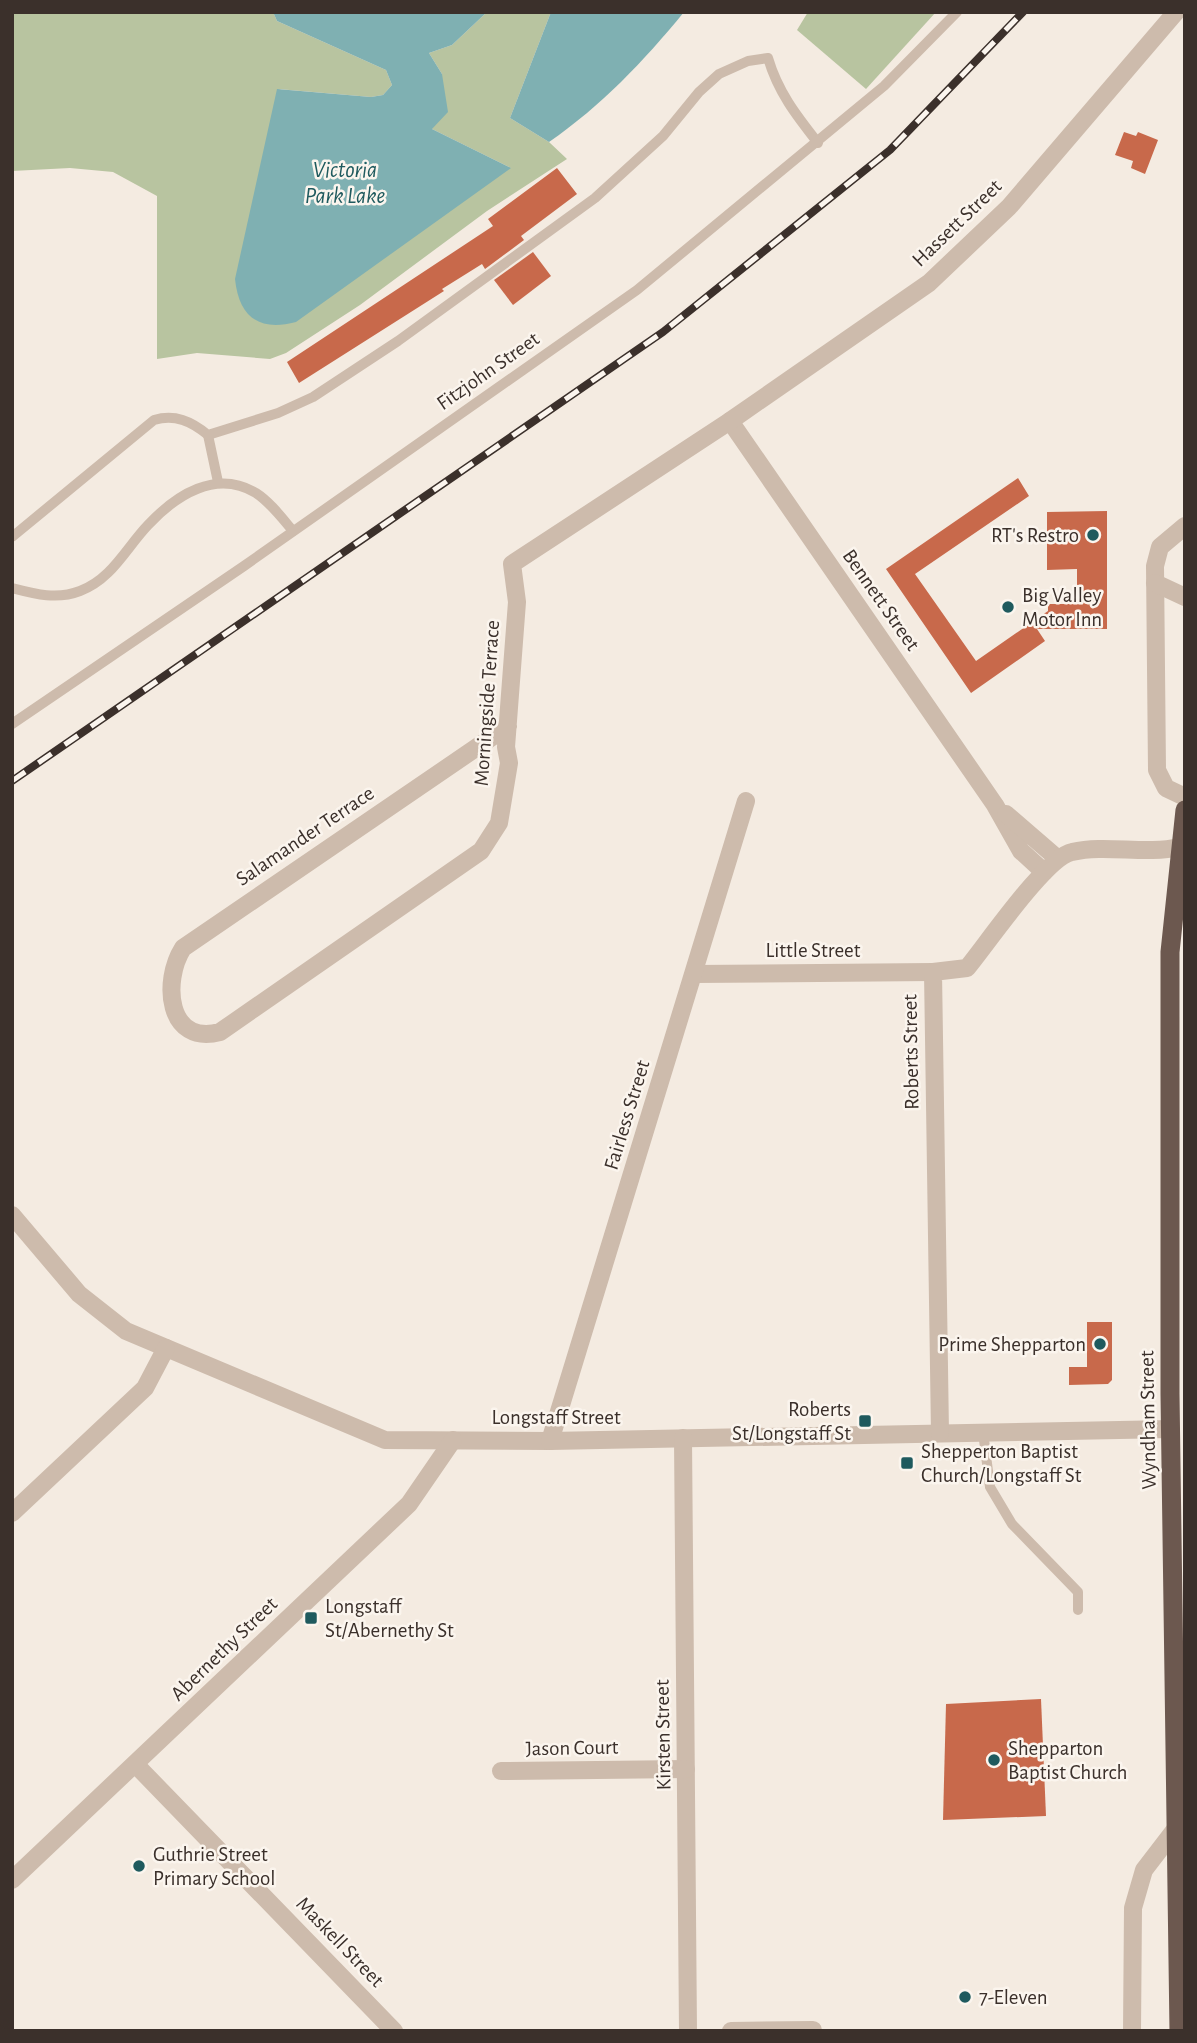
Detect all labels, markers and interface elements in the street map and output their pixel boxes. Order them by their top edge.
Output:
water label: Victoria Park Lake [305,159,385,208]
street label: Hassett Street [908,175,1006,271]
street label: Fitzjohn Street [433,328,543,414]
place label: RT's Restro [991,525,1079,546]
marker: RT's Restro [1085,527,1101,543]
street label: Bennett Street [839,546,924,655]
place label: Big Valley Motor Inn [1022,585,1102,630]
marker: Big Valley Motor Inn [1000,599,1016,615]
street label: Morningside Terrace [471,619,503,787]
street label: Salamander Terrace [232,782,378,890]
street label: Little Street [766,940,861,961]
street label: Roberts Street [899,994,923,1110]
street label: Fairless Street [600,1057,654,1172]
place label: Prime Shepparton [938,1334,1086,1355]
marker: Prime Shepparton [1092,1336,1108,1352]
street label: Wyndham Street [1136,1350,1160,1490]
place label: Roberts St/Longstaff St [732,1399,851,1444]
street label: Longstaff Street [491,1407,621,1428]
marker: Roberts St/Longstaff St [857,1413,873,1429]
place label: Shepperton Baptist Church/Longstaff St [921,1441,1082,1486]
marker: Shepperton Baptist Church/Longstaff St [899,1455,915,1471]
street label: Abernethy Street [167,1593,282,1705]
place label: Longstaff St/Abernethy St [325,1596,454,1641]
marker: Longstaff St/Abernethy St [303,1610,319,1626]
street label: Kirsten Street [652,1679,674,1791]
street label: Jason Court [525,1737,619,1759]
place label: Shepparton Baptist Church [1008,1738,1128,1783]
marker: Shepparton Baptist Church [986,1752,1002,1768]
place label: Guthrie Street Primary School [153,1844,276,1889]
marker: Guthrie Street Primary School [131,1858,147,1874]
street label: Maskell Street [292,1893,388,1991]
place label: 7-Eleven [979,1987,1048,2008]
marker: 7-Eleven [957,1989,973,2005]

